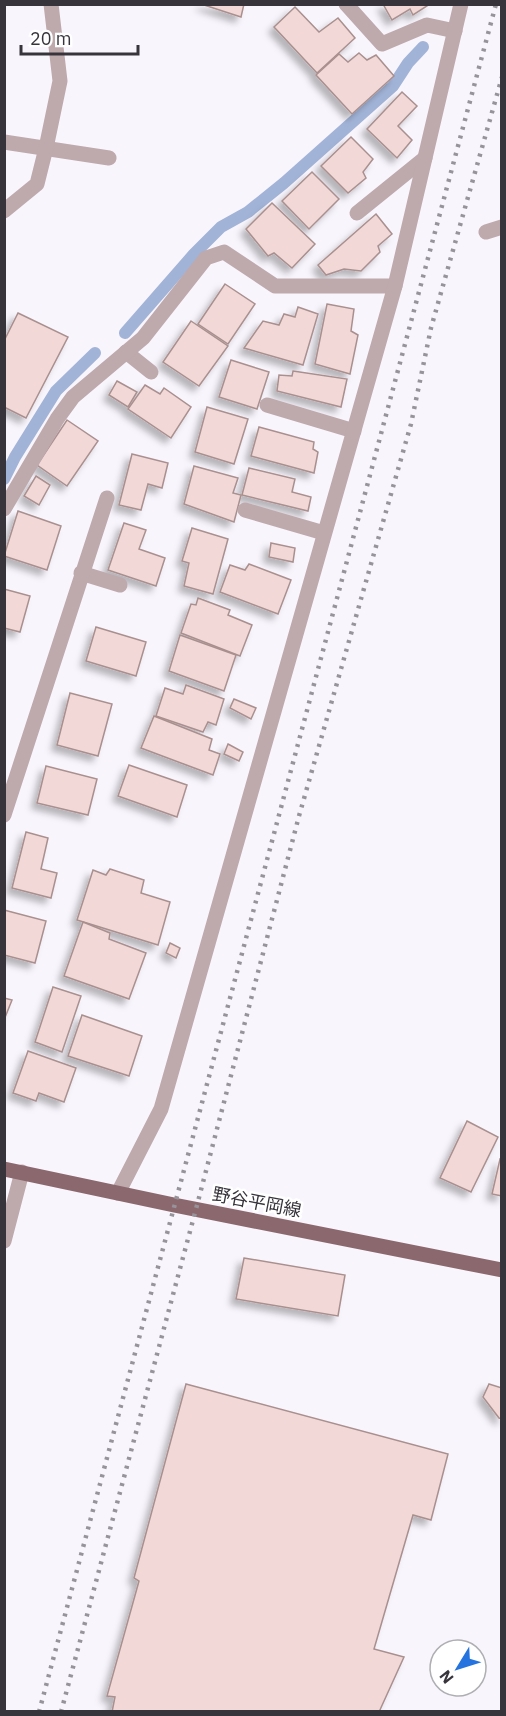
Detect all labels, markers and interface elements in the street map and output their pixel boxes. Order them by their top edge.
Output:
scale bar [21,18,138,56]
text: 20 m [30,27,72,50]
street label: 野谷平岡線 [211,1182,303,1222]
north arrow [428,1638,488,1698]
text: N [435,1667,458,1688]

